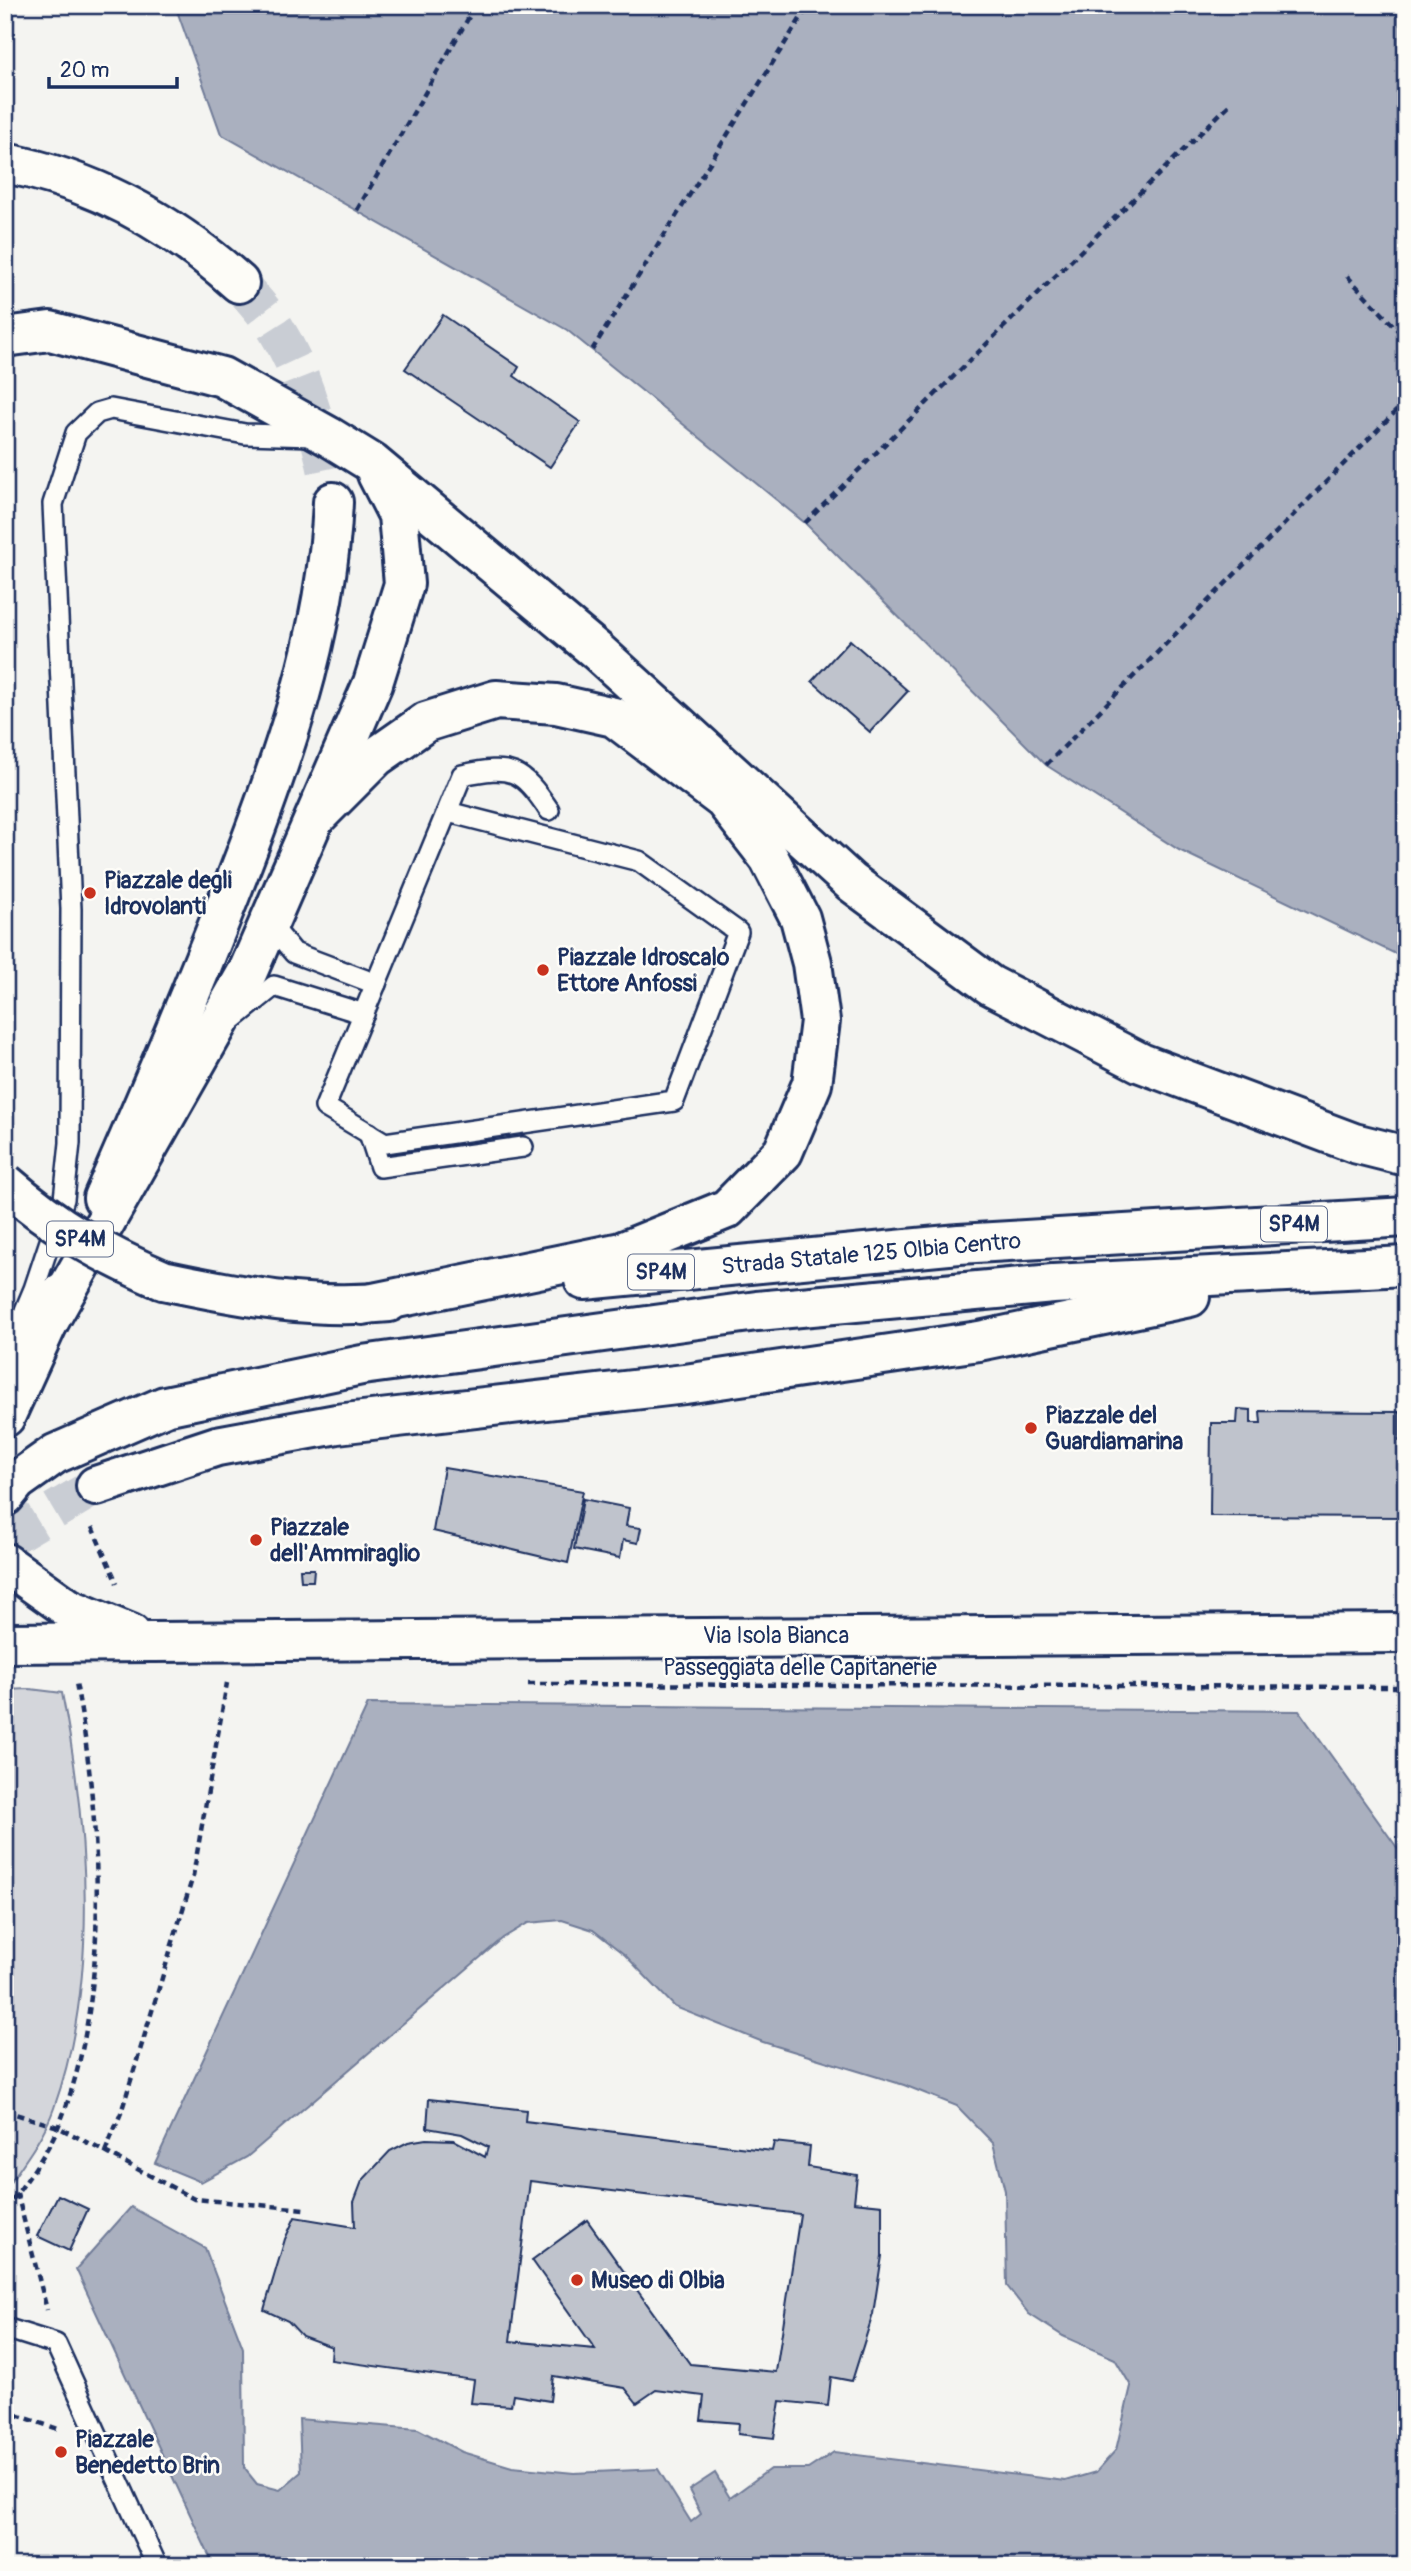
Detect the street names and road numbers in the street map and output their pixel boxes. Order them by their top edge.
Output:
road number: SP4M [1261,1206,1327,1242]
road number: SP4M [47,1222,113,1256]
street label: Strada Statale 125 Olbia Centro [720,1226,1022,1281]
road number: SP4M [628,1254,694,1290]
street label: Via Isola Bianca [703,1621,849,1650]
street label: Passeggiata delle Capitanerie [663,1653,938,1682]

